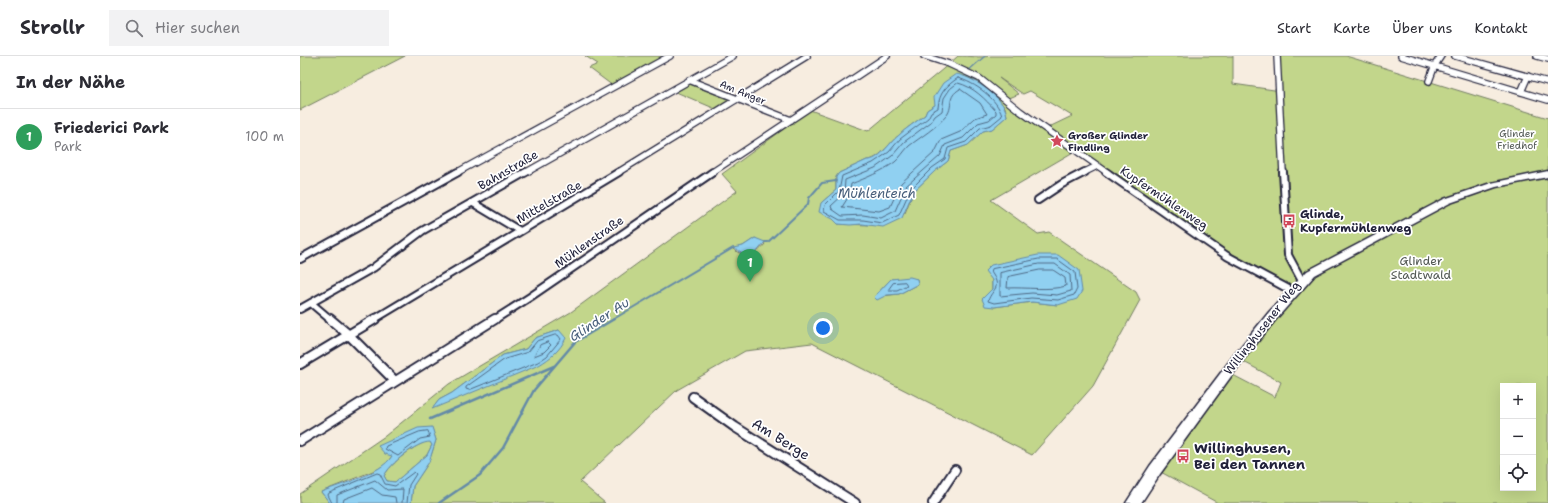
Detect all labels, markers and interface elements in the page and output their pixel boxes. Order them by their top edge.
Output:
search box [109,10,389,46]
text: Strollr [20,15,85,40]
icon: search [123,17,145,39]
text: Hier suchen [155,18,240,38]
text: Start [1277,19,1311,37]
text: Karte [1333,19,1370,37]
text: Über uns [1392,19,1452,37]
text: Kontakt [1474,19,1528,37]
text: In der Nähe [16,71,125,93]
street label: Am Anger [718,77,768,108]
text: Friederici Park [54,118,169,138]
park label: Glinder Friedhof [1497,127,1537,152]
text: 1 [26,128,32,145]
text: 100 m [245,128,284,145]
place label: Großer Glinder Findling [1068,129,1149,154]
place icon: Großer Glinder Findling [1049,133,1065,149]
text: Park [54,138,82,155]
street label: Bahnstraße [475,146,541,194]
street label: Kupfermühlenweg [1117,163,1211,233]
street label: Mittelstraße [513,177,585,227]
water label: Mühlenteich [838,185,916,202]
place label: Glinde, Kupfermühlenweg [1300,206,1411,236]
street label: Mühlenstraße [551,212,627,272]
bus stop icon: Glinde, Kupfermühlenweg [1281,213,1297,229]
pin: 1 [737,249,763,282]
park label: Glinder Stadtwald [1391,253,1452,283]
street label: Willinghusener Weg [1220,278,1304,378]
water label: Glinder Au [566,293,633,345]
your location [813,318,833,338]
map controls [1500,383,1536,491]
button: + [1500,383,1536,419]
street label: Am Berge [749,414,813,464]
button: − [1500,419,1536,455]
place label: Willinghusen, Bei den Tannen [1194,439,1305,473]
bus stop icon: Willinghusen, Bei den Tannen [1175,448,1191,464]
button: locate [1500,455,1536,491]

